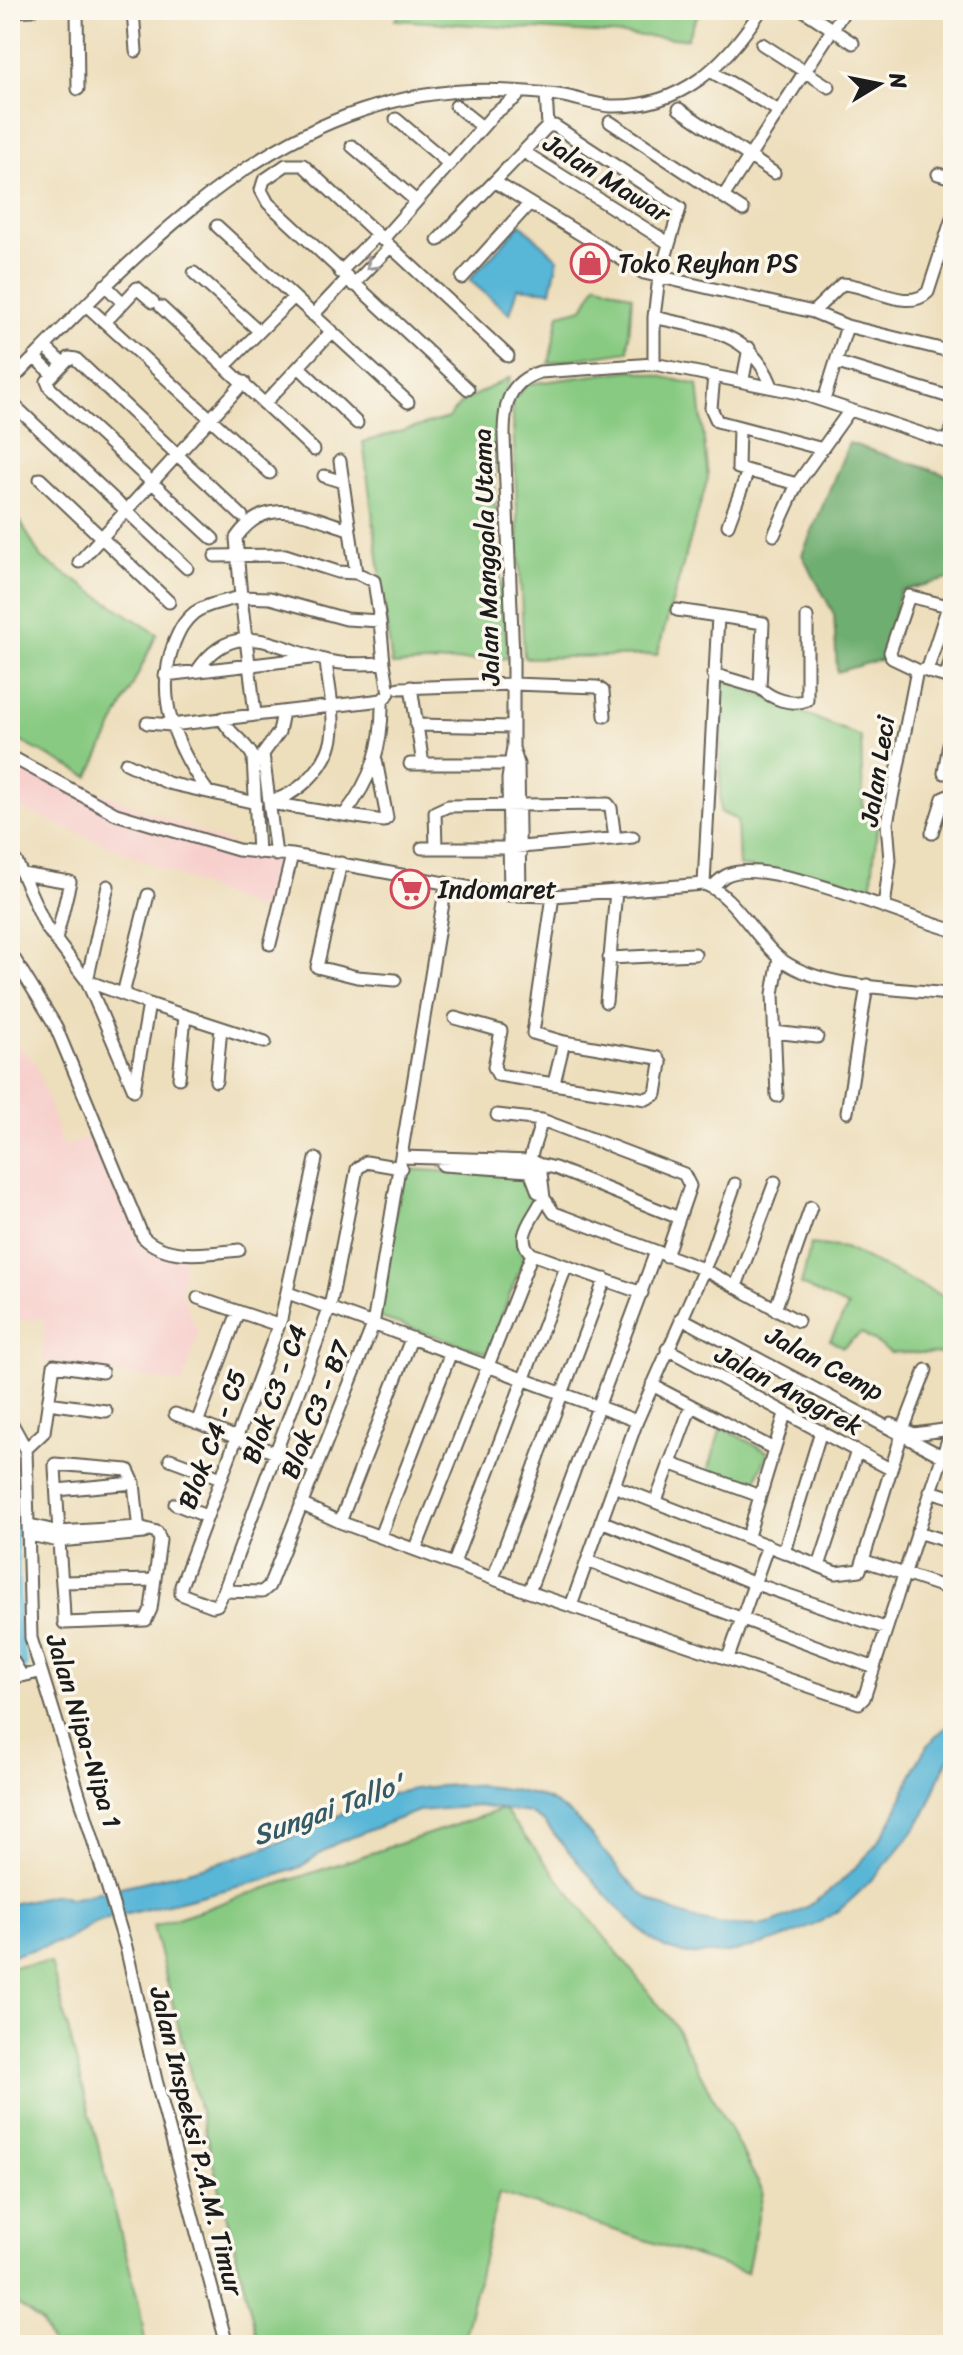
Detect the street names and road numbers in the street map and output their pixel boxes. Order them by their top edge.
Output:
street label: Jalan Mawar [533,120,681,236]
street label: Jalan Manggala Utama [459,428,514,687]
street label: Jalan Leci [845,712,909,830]
street label: Jalan Cemp [756,1312,893,1414]
street label: Blok C3 - C4 [228,1318,320,1470]
street label: Jalan Anggrek [706,1331,871,1448]
street label: Blok C3 - B7 [266,1332,364,1486]
street label: Blok C4 - C5 [164,1362,260,1516]
street label: Jalan Nipa-Nipa 1 [32,1627,135,1834]
street label: Jalan Inspeksi P.A.M. Timur [136,1981,258,2302]

